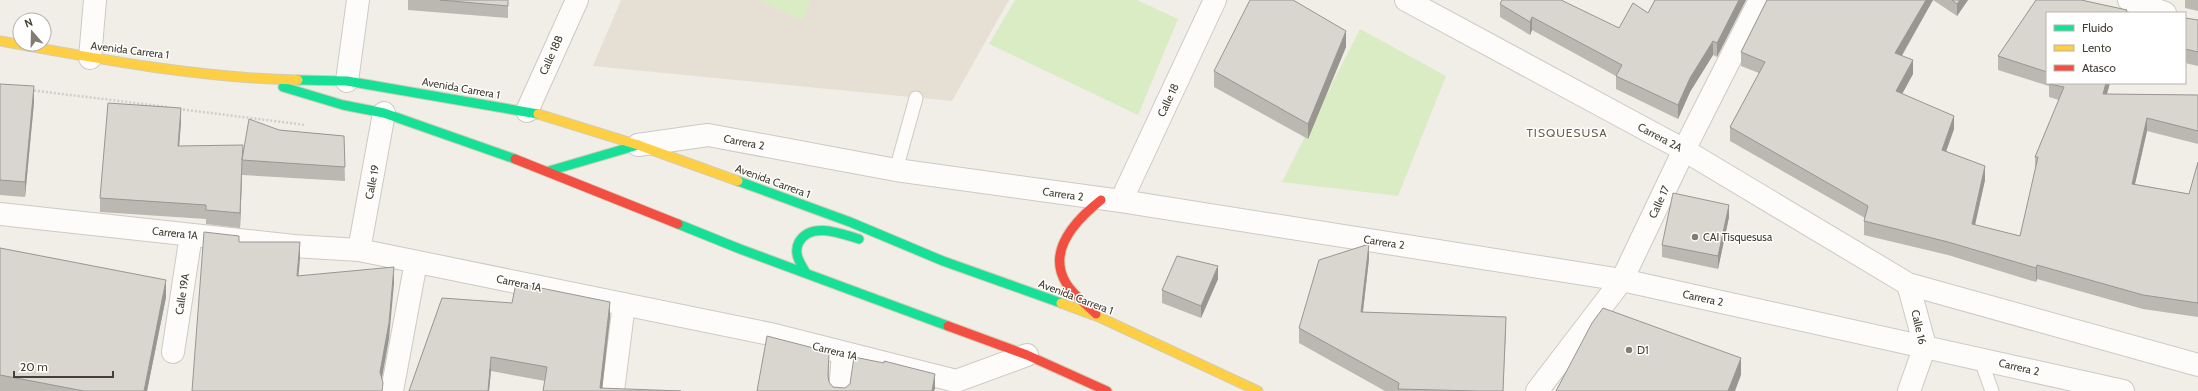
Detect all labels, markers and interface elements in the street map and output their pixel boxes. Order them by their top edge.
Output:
north arrow [12,12,52,52]
legend [2046,12,2186,84]
text: N [23,15,35,31]
text: Fluido [2082,20,2114,35]
street label: Calle 18B [536,33,566,77]
street label: Avenida Carrera 1 [90,38,170,62]
text: Lento [2082,40,2112,55]
text: Atasco [2082,60,2116,75]
street label: Avenida Carrera 1 [421,74,501,102]
street label: Calle 18 [1154,81,1182,119]
street label: Carrera 2A [1635,120,1685,155]
district label: TISQUESUSA [1526,125,1608,140]
street label: Carrera 2 [722,131,766,153]
street label: Avenida Carrera 1 [734,161,812,201]
street label: Calle 19 [362,163,382,201]
street label: Calle 17 [1645,183,1673,221]
street label: Carrera 2 [1042,184,1085,204]
street label: Carrera 1A [151,224,199,242]
place label: CAI Tisquesusa [1703,230,1773,244]
street label: Carrera 2 [1362,232,1406,252]
marker: CAI Tisquesusa [1690,232,1700,242]
street label: Carrera 1A [495,271,543,295]
street label: Calle 19A [172,272,192,316]
street label: Avenida Carrera 1 [1037,276,1115,318]
street label: Carrera 2 [1681,287,1725,309]
street label: Calle 16 [1908,308,1930,346]
street label: Carrera 1A [811,339,859,363]
place label: D1 [1637,343,1649,357]
marker: D1 [1624,345,1634,355]
scale bar [14,353,113,379]
street label: Carrera 2 [1997,356,2041,379]
text: 20 m [20,359,48,374]

